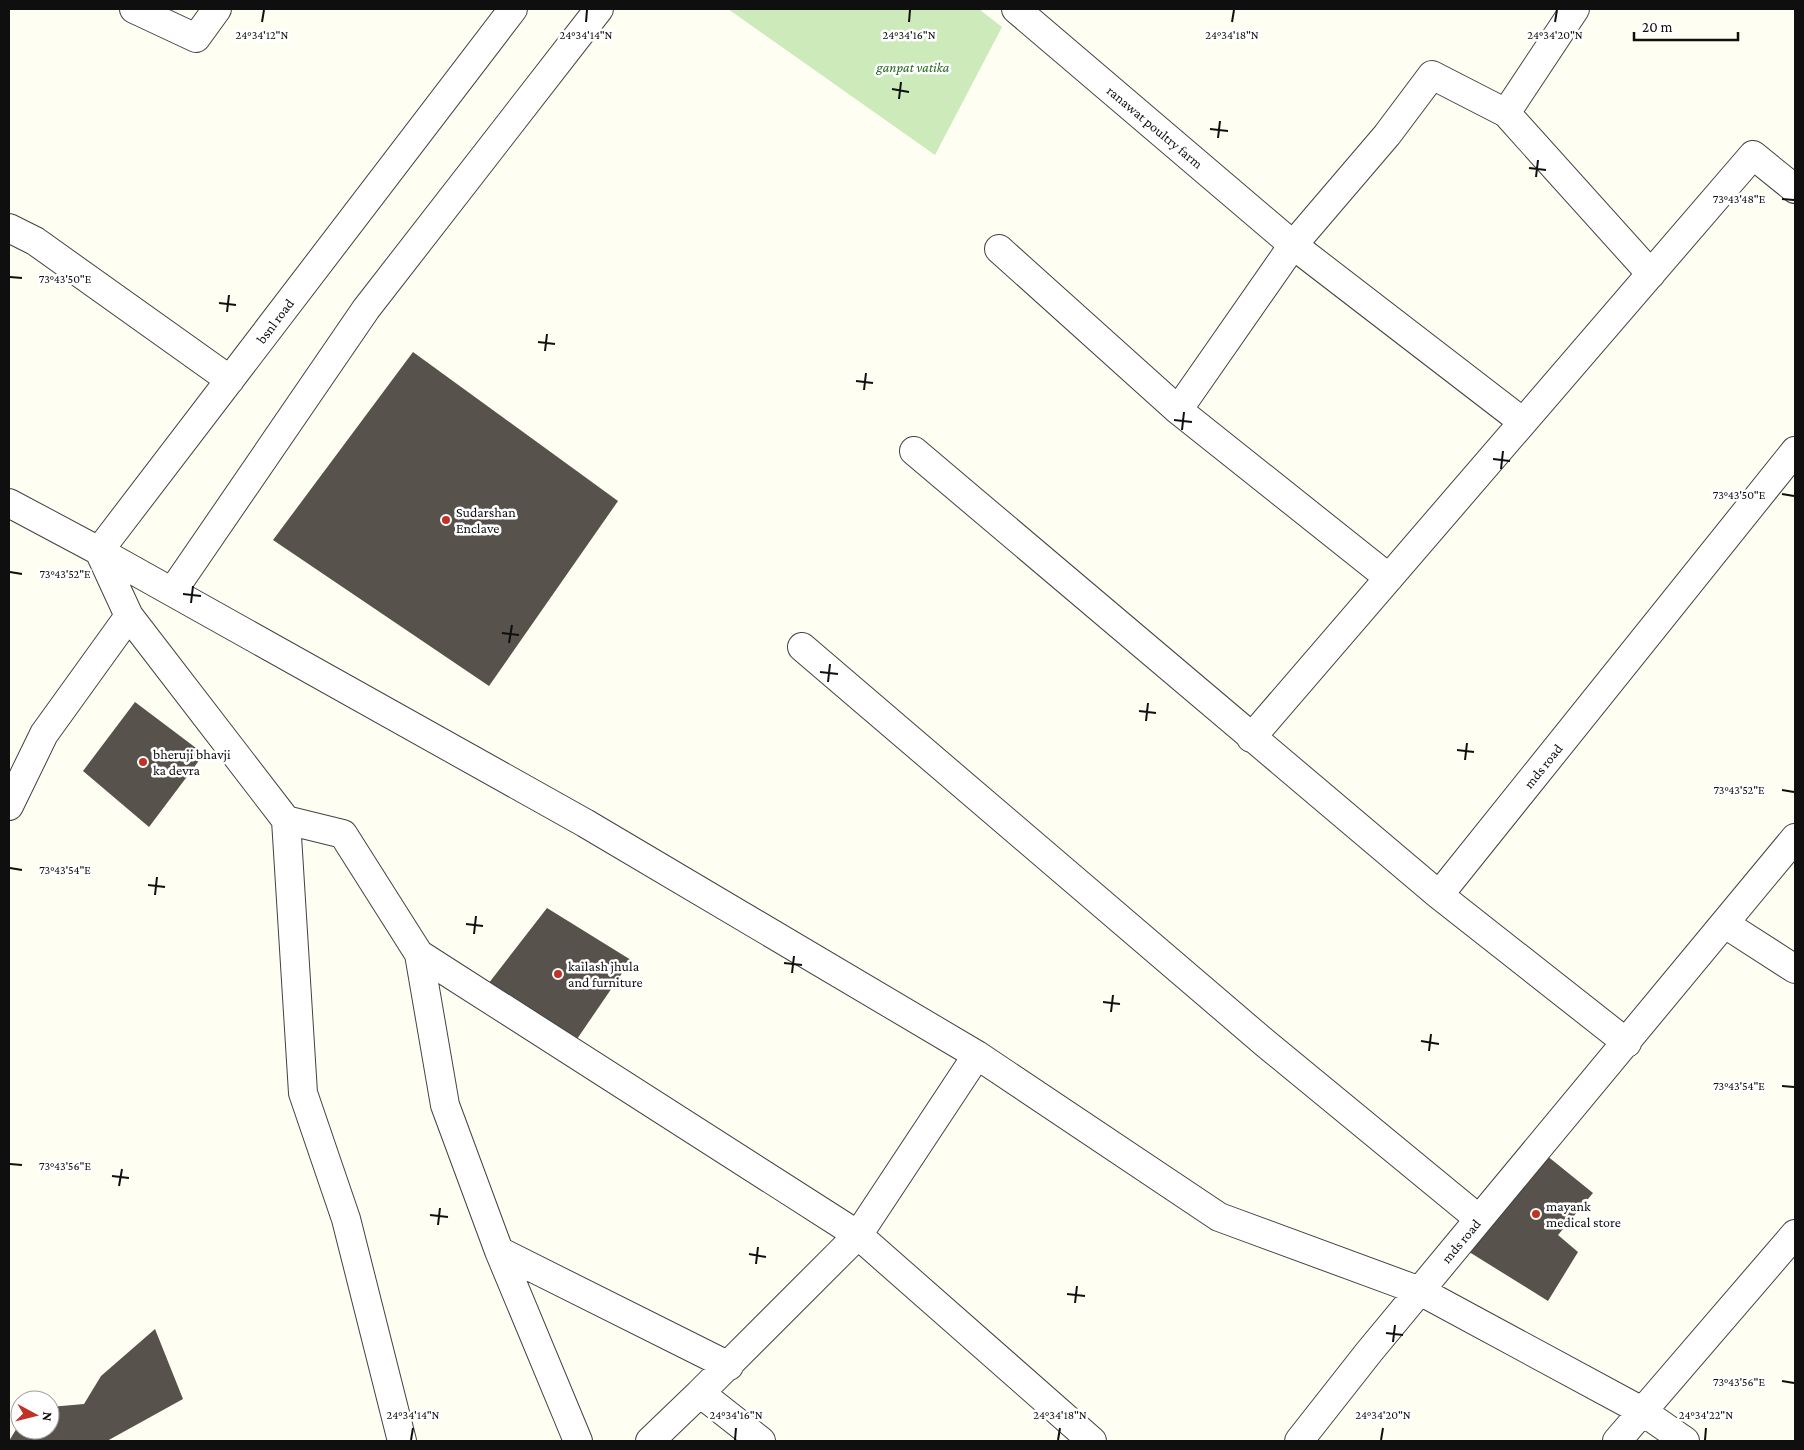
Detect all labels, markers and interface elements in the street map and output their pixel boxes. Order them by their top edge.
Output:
scale bar [1634,10,1738,42]
text: 20 m [1642,19,1673,35]
text: 24°34'12"N [236,28,288,42]
text: 24°34'14"N [560,28,613,42]
text: 24°34'16"N [882,28,936,42]
text: 24°34'18"N [1205,28,1259,42]
text: 24°34'20"N [1527,28,1583,42]
park label: ganpat vatika [876,59,950,75]
street label: ranawat poultry farm [1104,82,1206,172]
text: 73°43'48"E [1713,192,1766,206]
text: 73°43'50"E [39,272,92,286]
street label: bsnl road [253,295,297,347]
text: 73°43'50"E [1713,488,1766,502]
place label: Sudarshan Enclave [456,504,516,536]
marker: Sudarshan Enclave [440,514,452,526]
text: 73°43'52"E [39,567,91,581]
street label: mds road [1520,740,1566,791]
place label: bheruji bhavji ka devra [153,746,231,778]
marker: bheruji bhavji ka devra [137,756,149,768]
text: 73°43'52"E [1713,783,1765,797]
text: 73°43'54"E [39,863,91,877]
place label: kailash jhula and furniture [568,958,643,990]
marker: kailash jhula and furniture [552,968,564,980]
text: 73°43'54"E [1713,1079,1765,1093]
text: 73°43'56"E [39,1159,91,1173]
place label: mayank medical store [1546,1198,1621,1230]
marker: mayank medical store [1530,1208,1542,1220]
street label: mds road [1438,1215,1484,1266]
text: 73°43'56"E [1713,1375,1765,1389]
north arrow [10,1390,60,1440]
text: 24°34'14"N [387,1408,440,1422]
text: 24°34'16"N [709,1408,763,1422]
text: 24°34'18"N [1033,1408,1087,1422]
text: 24°34'20"N [1355,1408,1411,1422]
text: 24°34'22"N [1679,1408,1733,1422]
text: N [39,1411,56,1423]

